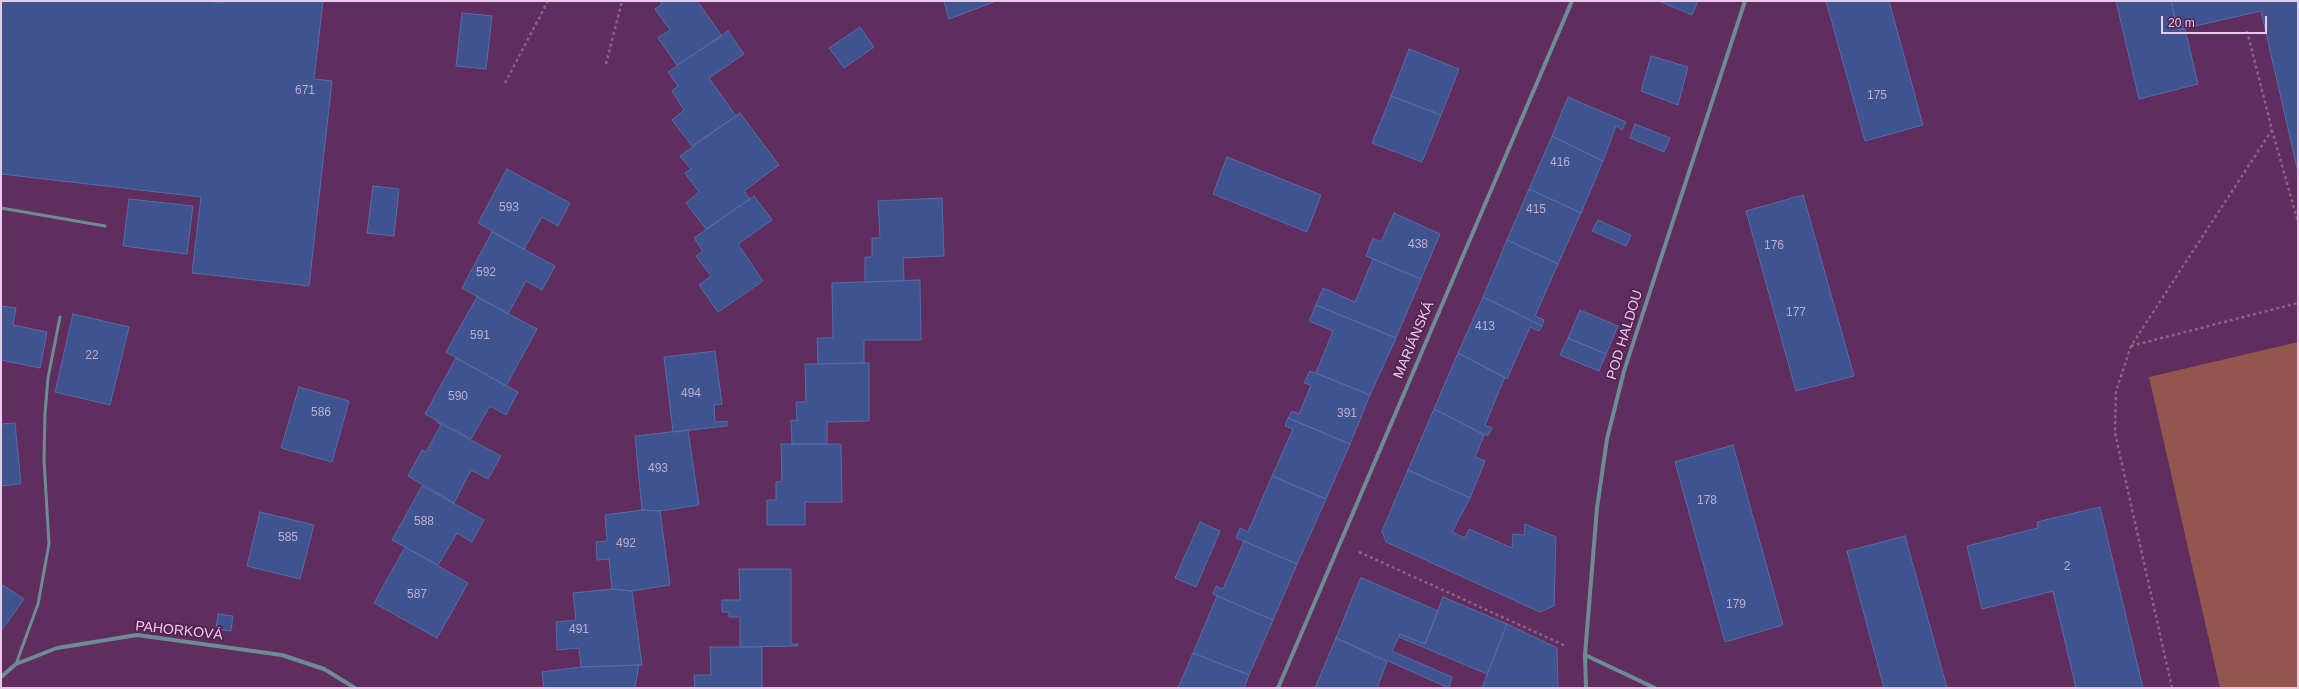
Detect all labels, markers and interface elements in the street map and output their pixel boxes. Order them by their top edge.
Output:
scale bar [2163,8,2269,34]
text: 20 m [2168,16,2195,30]
house number: 671 [295,84,315,98]
house number: 175 [1867,89,1887,103]
house number: 416 [1550,156,1570,170]
house number: 593 [499,201,519,215]
house number: 415 [1526,203,1546,217]
house number: 438 [1408,238,1428,252]
house number: 176 [1764,239,1784,253]
house number: 592 [476,266,496,280]
street label: POD HALDOU [1603,288,1647,382]
street label: MARIÁNSKÁ [1390,299,1438,381]
house number: 177 [1786,306,1806,320]
house number: 413 [1475,320,1495,334]
house number: 591 [470,329,490,343]
house number: 22 [85,349,99,363]
house number: 494 [681,387,701,401]
house number: 590 [448,390,468,404]
house number: 586 [311,406,331,420]
house number: 391 [1337,407,1357,421]
house number: 493 [648,462,668,476]
house number: 178 [1697,494,1717,508]
house number: 588 [414,515,434,529]
house number: 585 [278,531,298,545]
house number: 492 [616,537,636,551]
house number: 2 [2064,560,2070,574]
house number: 587 [407,588,427,602]
house number: 179 [1726,598,1746,612]
street label: PAHORKOVÁ [135,618,223,644]
house number: 491 [569,623,589,637]

